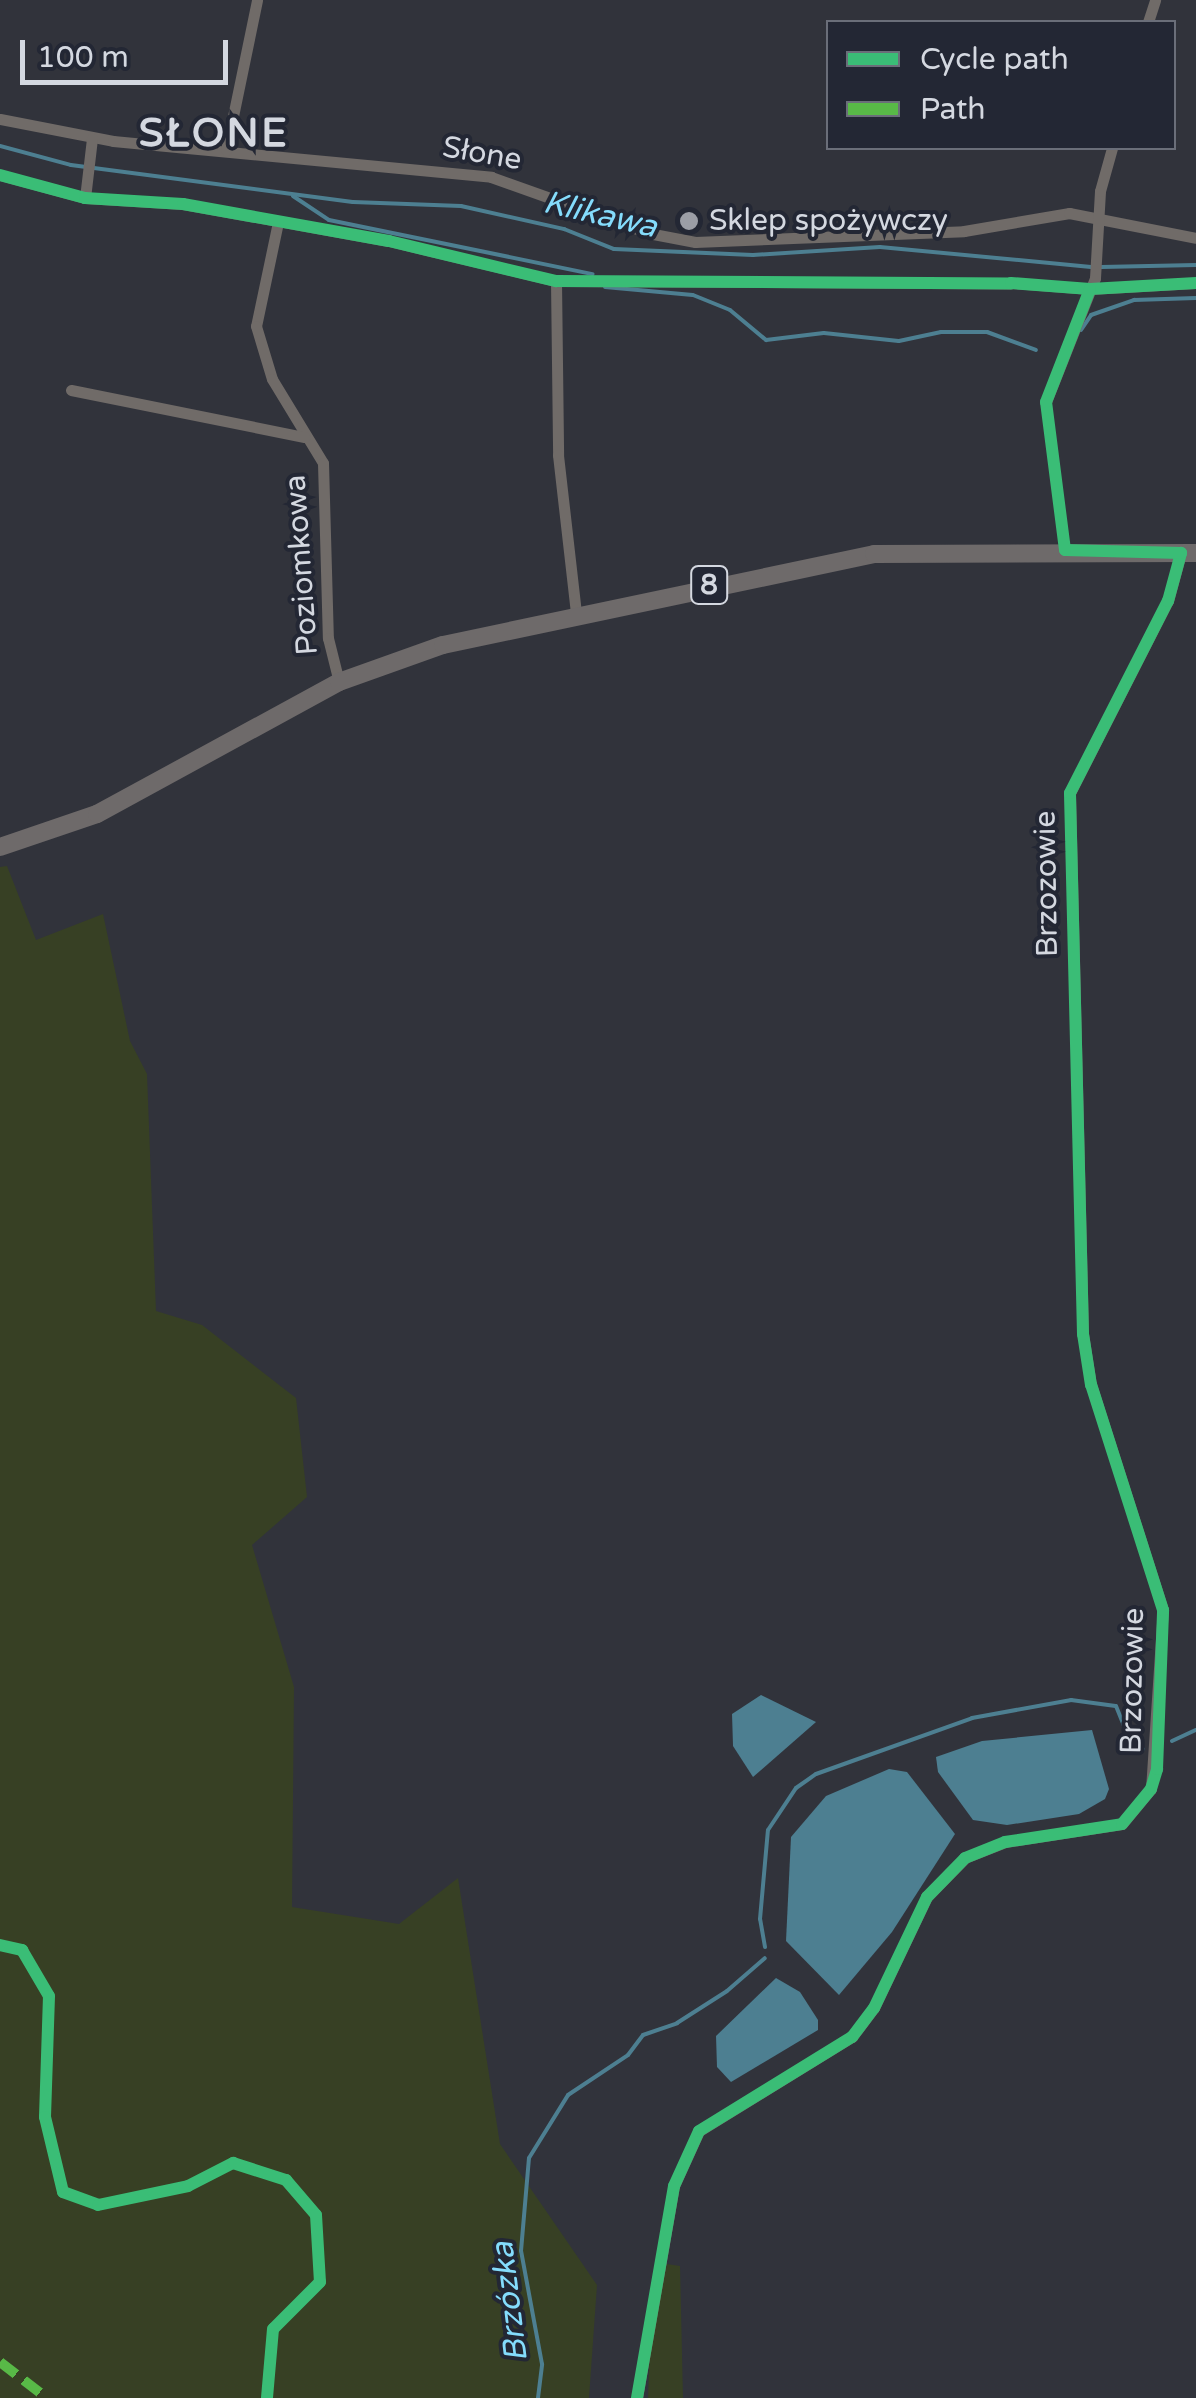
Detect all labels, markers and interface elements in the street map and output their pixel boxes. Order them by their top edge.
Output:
scale bar [25,20,232,82]
legend [826,20,1176,150]
text: 100 m [37,39,129,76]
text: Cycle path [920,41,1069,78]
text: Path [920,91,986,128]
district label: SŁONE [139,109,289,157]
street label: Słone [440,129,524,179]
water label: Klikawa [539,183,661,247]
place label: Sklep spożywczy [709,203,948,239]
marker: Sklep spożywczy [678,210,700,232]
street label: Poziomkowa [278,474,326,656]
road number: 8 [689,562,729,608]
street label: Brzozowie [1028,810,1066,958]
street label: Brzozowie [1114,1607,1152,1755]
water label: Brzózka [484,2240,536,2364]

